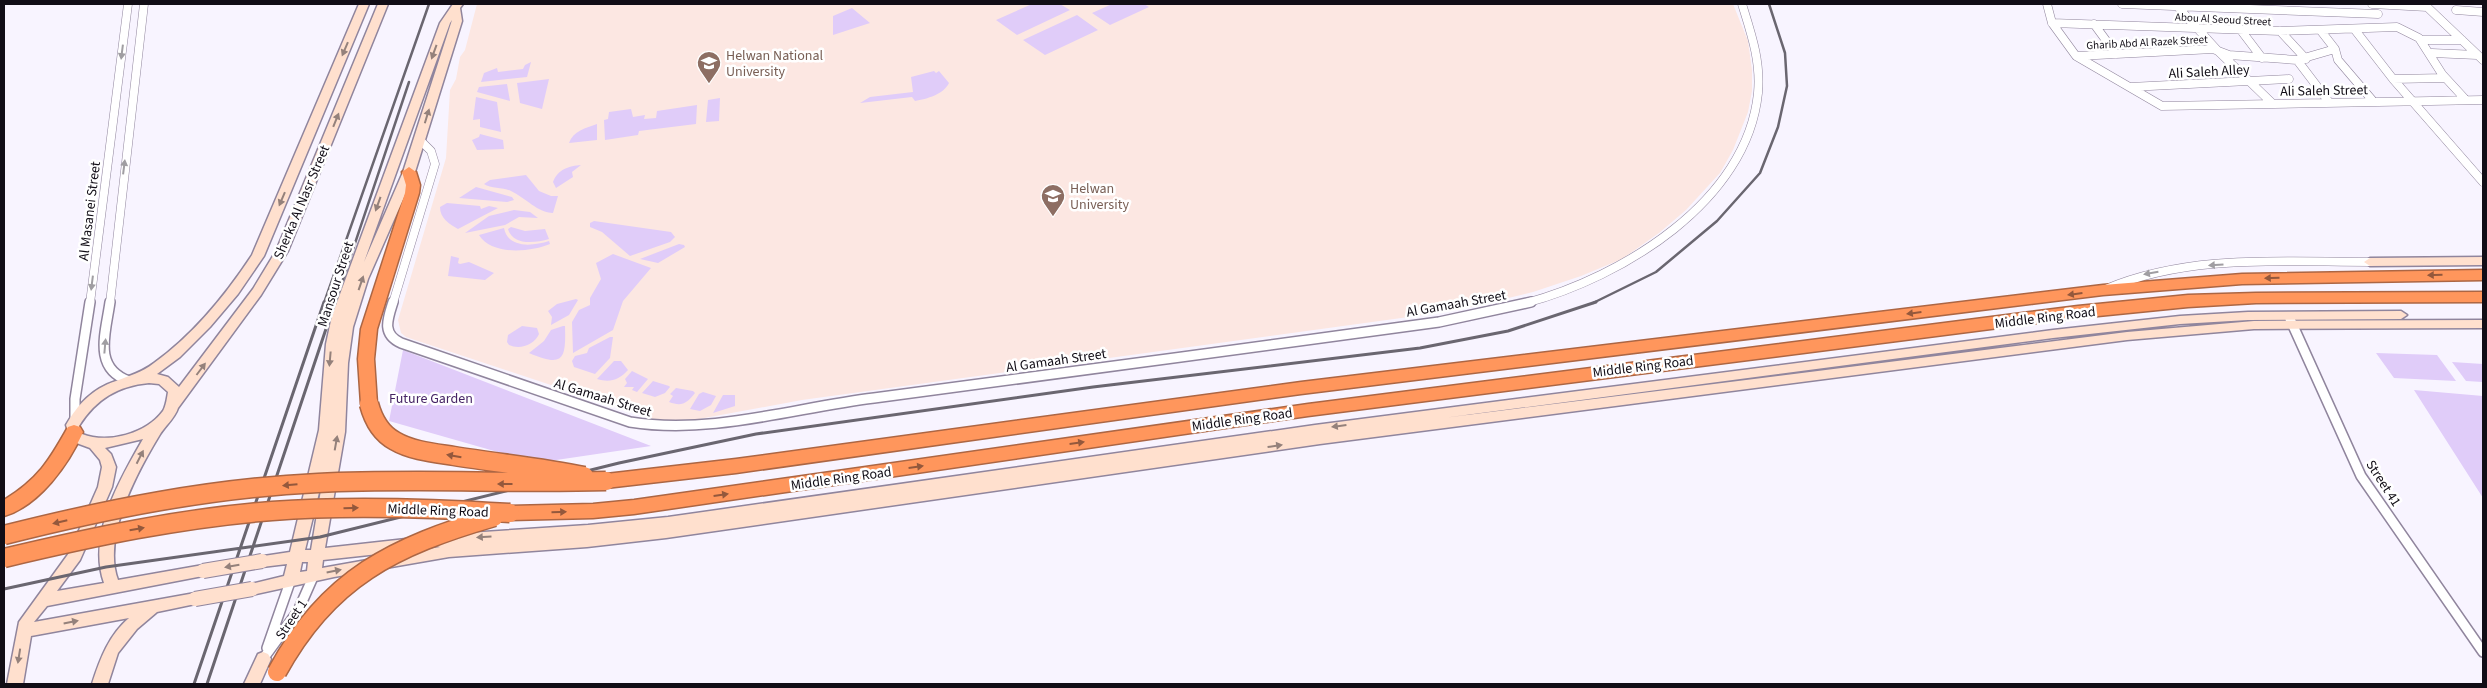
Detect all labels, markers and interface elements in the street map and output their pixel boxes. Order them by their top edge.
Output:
street label: Abou Al Seoud Street [2174,9,2272,30]
street label: Gharib Abd Al Razek Street [2086,32,2208,53]
one-way arrow [340,42,348,56]
one-way arrow [117,44,125,60]
one-way arrow [430,45,438,60]
place label: Helwan National University [726,46,823,82]
school or university icon: Helwan National University [696,50,722,84]
street label: Ali Saleh Alley [2168,60,2251,84]
street label: Ali Saleh Street [2280,80,2368,102]
one-way arrow [424,108,432,123]
one-way arrow [332,112,340,127]
street label: Sherka Al Nasr Street [269,142,335,263]
one-way arrow [120,159,128,175]
street label: Al Masanei Street [74,160,106,262]
place label: Helwan University [1070,179,1129,215]
school or university icon: Helwan University [1040,183,1066,217]
one-way arrow [278,192,286,206]
one-way arrow [374,197,381,212]
street label: Mansour Street [313,239,359,330]
one-way arrow [2208,262,2224,270]
one-way arrow [2142,270,2158,278]
one-way arrow [2426,272,2442,280]
one-way arrow [2264,274,2280,282]
one-way arrow [88,275,96,291]
one-way arrow [357,275,365,290]
street label: Al Gamaah Street [1405,285,1508,323]
one-way arrow [2067,290,2083,298]
street label: Middle Ring Road [1994,302,2097,334]
one-way arrow [1906,309,1922,317]
one-way arrow [101,338,109,354]
street label: Al Gamaah Street [1005,344,1108,378]
one-way arrow [326,351,334,367]
street label: Middle Ring Road [1592,351,1695,383]
one-way arrow [195,363,206,376]
street label: Al Gamaah Street [552,374,654,422]
park label: Future Garden [389,389,473,409]
street label: Middle Ring Road [1191,403,1294,437]
one-way arrow [1331,423,1347,431]
one-way arrow [332,435,340,450]
one-way arrow [1069,439,1085,447]
one-way arrow [1267,442,1283,450]
one-way arrow [136,450,144,465]
one-way arrow [446,452,462,460]
street label: Street 41 [2361,456,2406,511]
street label: Middle Ring Road [790,462,893,496]
one-way arrow [908,463,924,471]
one-way arrow [496,480,512,488]
one-way arrow [281,482,297,490]
one-way arrow [713,491,729,499]
street label: Middle Ring Road [387,499,489,523]
one-way arrow [343,503,359,511]
one-way arrow [551,508,567,516]
one-way arrow [53,518,68,526]
one-way arrow [129,524,145,532]
one-way arrow [476,534,492,542]
one-way arrow [224,563,240,571]
one-way arrow [326,567,342,575]
street label: Street 1 [271,595,313,644]
one-way arrow [63,617,79,625]
one-way arrow [15,648,23,664]

